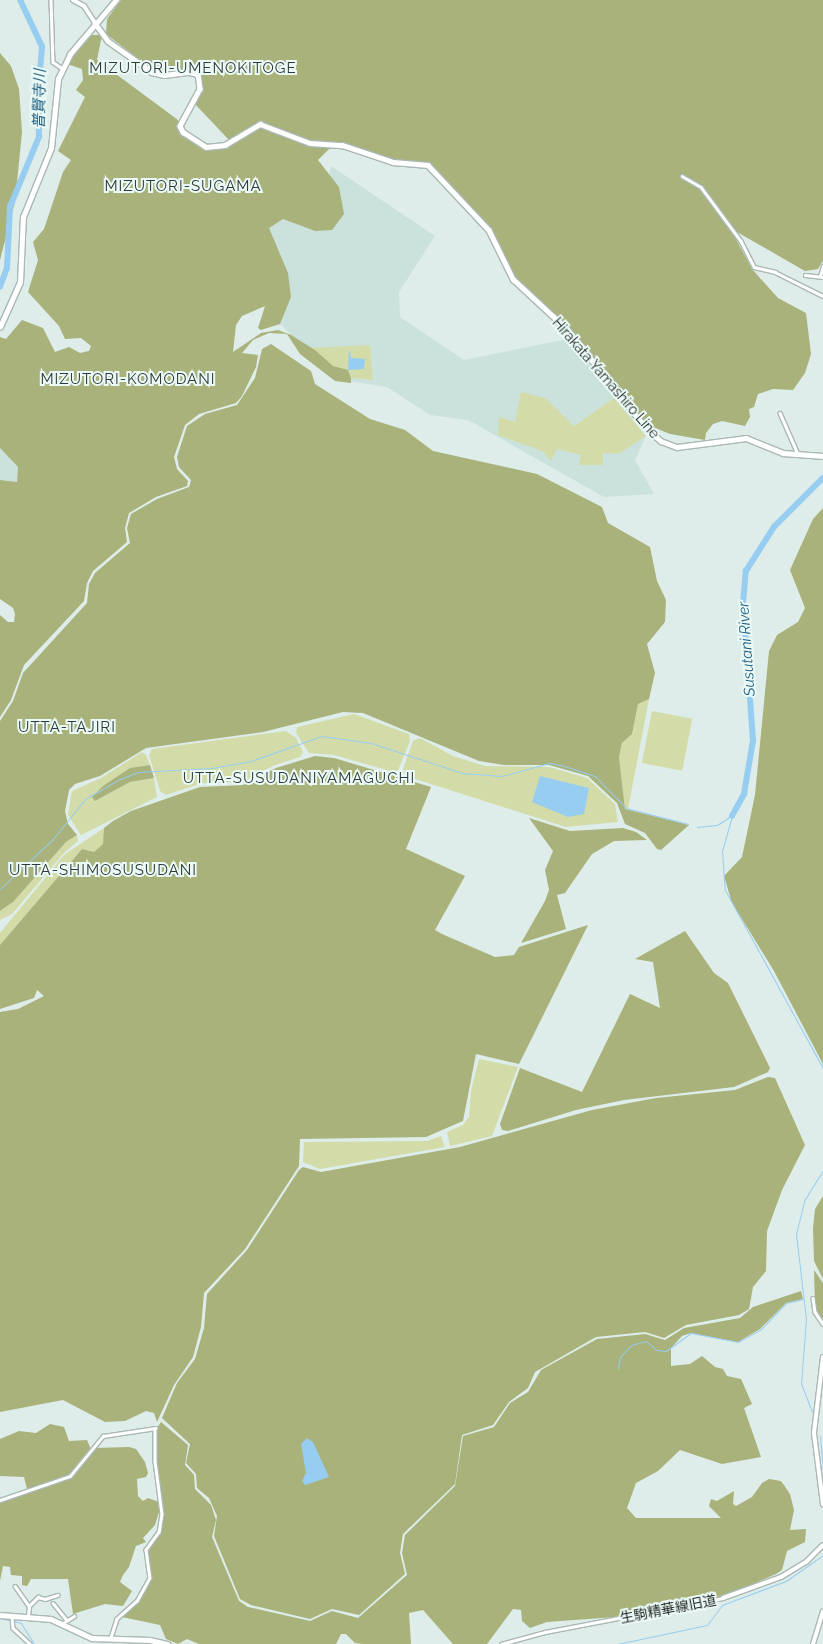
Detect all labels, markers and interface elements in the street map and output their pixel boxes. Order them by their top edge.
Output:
district label: MIZUTORI-UMENOKITOGE [87,60,299,78]
water label: 普賢寺川 [30,69,50,129]
district label: MIZUTORI-SUGAMA [103,178,263,196]
street label: Hirakata Yamashiro Line [549,314,663,442]
district label: MIZUTORI-KOMODANI [38,371,218,389]
water label: Susutani River [735,601,759,697]
district label: UTTA-TAJIRI [17,719,117,737]
district label: UTTA-SUSUDANIYAMAGUCHI [180,770,418,788]
district label: UTTA-SHIMOSUSUDANI [7,862,199,880]
street label: 生駒精華線旧道 [618,1591,718,1627]

